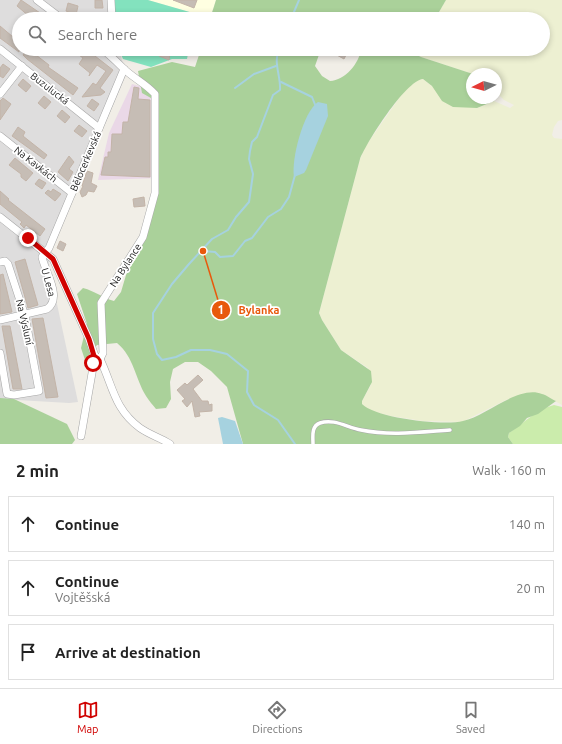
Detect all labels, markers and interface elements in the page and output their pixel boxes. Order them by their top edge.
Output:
search box [12,12,550,56]
icon: search [26,23,48,45]
text: Search here [58,26,137,43]
north arrow [466,68,502,104]
street label: Buzulucká [28,70,71,107]
street label: Bělocerkevská [68,130,103,193]
street label: Na Kavkách [12,144,59,184]
route end [19,229,37,247]
street label: Na Bylance [107,242,143,289]
street label: U Lesa [39,267,58,298]
street label: Na Výsluní [14,298,35,347]
callout: Bylanka [211,299,288,322]
text: 1 [218,303,224,316]
text: Bylanka [239,304,280,316]
route start [84,354,102,372]
text: 2 min [16,461,59,480]
text: Walk · 160 m [472,463,546,477]
icon: ahead [17,513,39,535]
text: Continue [55,516,119,533]
text: 140 m [509,517,545,531]
text: Continue [55,573,119,590]
icon: ahead [17,577,39,599]
text: 20 m [516,581,545,595]
text: Vojtěšská [55,590,110,604]
icon: arrive [17,641,39,663]
text: Arrive at destination [55,644,201,661]
tab: Map [77,699,99,735]
tab: Directions [252,699,302,735]
tab: Saved [456,699,485,735]

